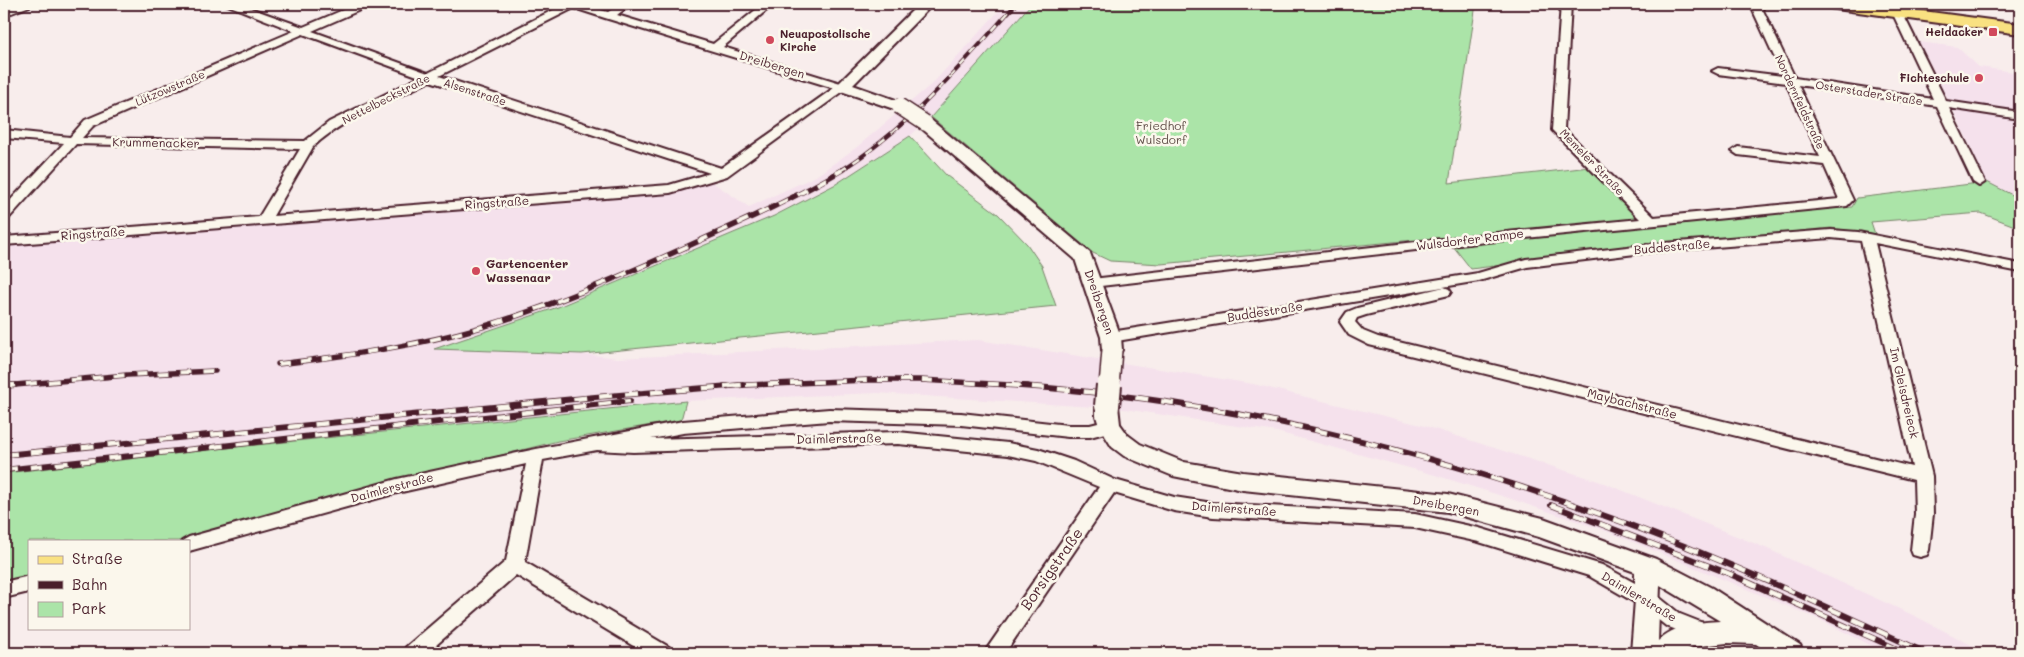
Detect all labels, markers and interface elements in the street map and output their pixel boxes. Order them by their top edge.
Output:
place label: Heidacker [1925,24,1983,39]
place label: Neuapostolische Kirche [780,26,871,54]
marker: Heidacker [1987,26,1999,38]
marker: Neuapostolische Kirche [764,34,776,46]
street label: Dreibergen [738,47,807,82]
street label: Nordernfeldstraße [1772,52,1829,152]
street label: Lützowstraße [133,66,207,109]
street label: Nettelbeckstraße [339,70,432,127]
place label: Fichteschule [1899,70,1969,85]
marker: Fichteschule [1973,72,1985,84]
street label: Alsenstraße [442,74,509,109]
street label: Osterstader Straße [1814,77,1924,108]
park label: Friedhof Wulsdorf [1135,117,1187,147]
street label: Memeler Straße [1557,125,1628,198]
street label: Krummenacker [112,133,200,151]
street label: Ringstraße [464,192,530,212]
street label: Ringstraße [60,223,126,243]
street label: Wulsdorfer Rampe [1415,224,1525,254]
street label: Buddestraße [1633,235,1711,257]
place label: Gartencenter Wassenaar [486,255,568,285]
marker: Gartencenter Wassenaar [470,265,482,277]
street label: Dreibergen [1081,267,1119,336]
street label: Buddestraße [1226,297,1304,325]
street label: Im Gleisdreieck [1887,346,1923,440]
street label: Maybachstraße [1586,384,1679,422]
street label: Daimlerstraße [796,429,882,447]
street label: Daimlerstraße [349,468,435,506]
street label: Dreibergen [1412,491,1481,519]
street label: Daimlerstraße [1191,497,1277,519]
street label: Borsigstraße [1015,523,1087,613]
legend [28,540,190,630]
text: Straße [72,548,123,568]
street label: Daimlerstraße [1599,567,1680,625]
text: Bahn [72,574,107,594]
text: Park [72,598,106,618]

